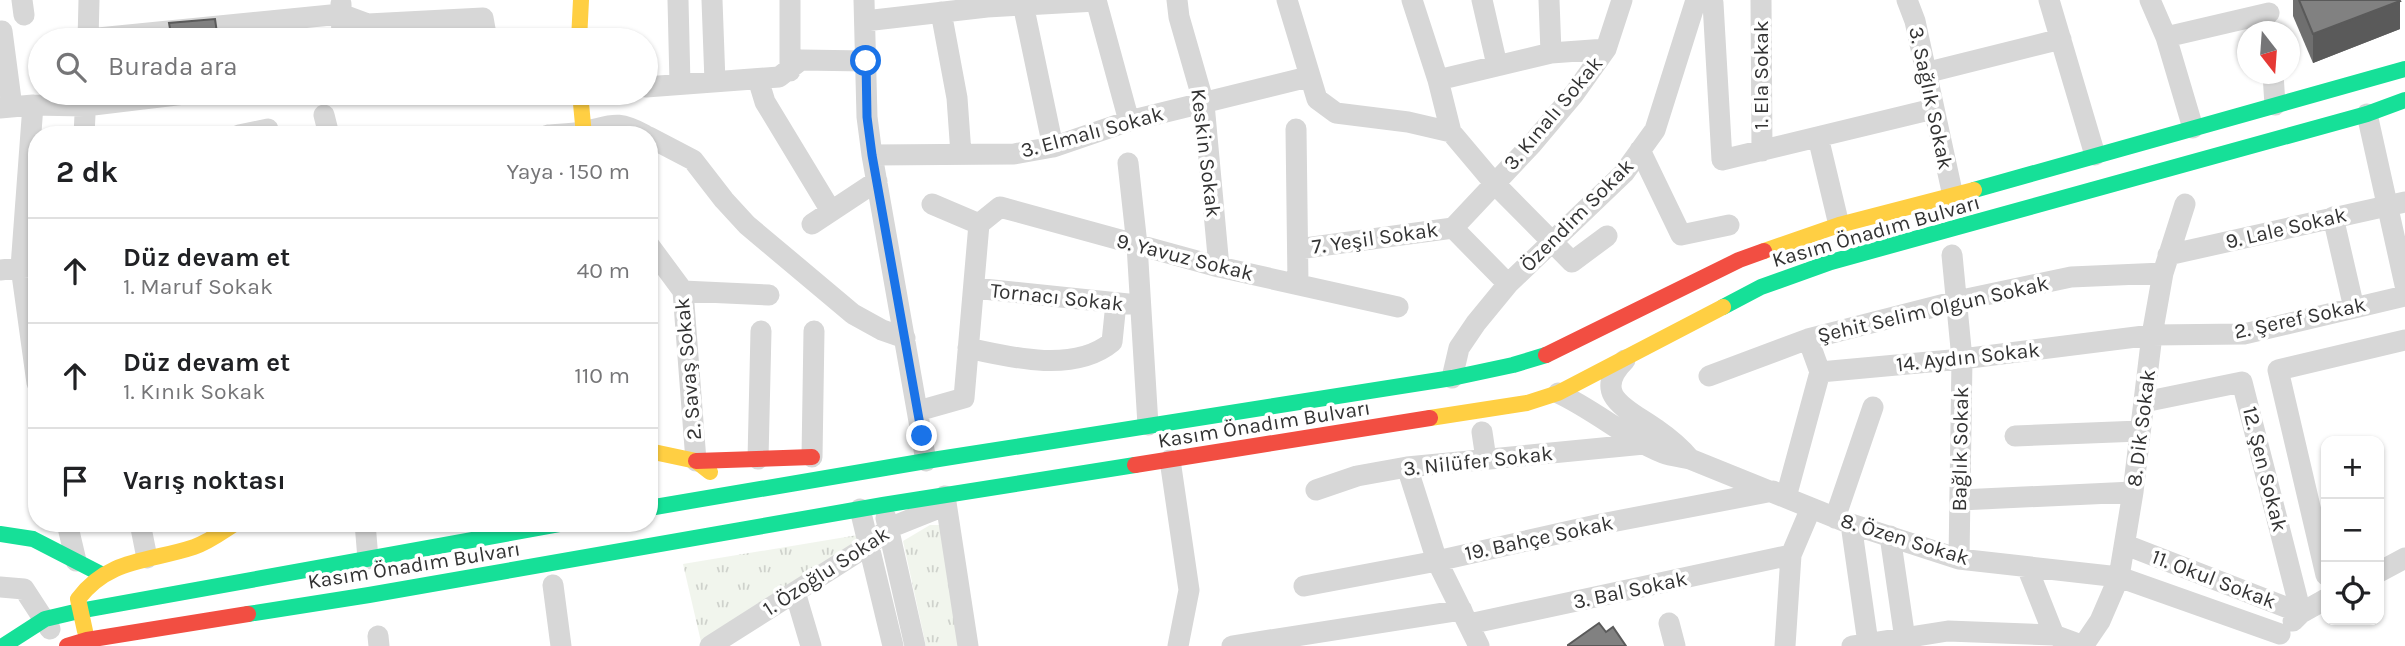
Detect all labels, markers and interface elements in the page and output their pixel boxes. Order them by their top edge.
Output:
street label: 1. Ela Sokak [1749,20,1773,130]
north arrow [2237,21,2300,84]
street label: 3. Sağlık Sokak [1904,24,1958,172]
search box [28,28,658,105]
route start [850,45,881,76]
icon: search [52,48,90,86]
text: Burada ara [108,51,238,82]
street label: 3. Kınalı Sokak [1499,51,1608,175]
street label: Keskin Sokak [1186,87,1226,219]
street label: 3. Elmalı Sokak [1018,101,1166,163]
street label: Özendim Sokak [1516,153,1639,276]
text: 2 dk [56,154,118,190]
text: Yaya · 150 m [507,158,630,185]
street label: Kasım Önadım Bulvarı [1769,190,1983,272]
street label: 9. Lale Sokak [2223,202,2349,254]
street label: 7. Yeşil Sokak [1310,217,1440,259]
street label: 9. Yavuz Sokak [1114,228,1256,286]
text: Düz devam et [123,242,290,273]
icon: ahead [56,252,94,290]
text: 40 m [577,257,630,284]
street label: Şehit Selim Olgun Sokak [1815,271,2051,347]
text: 1. Maruf Sokak [123,273,273,300]
street label: Tornacı Sokak [989,278,1125,316]
street label: 2. Şeref Sokak [2232,292,2368,344]
street label: 2. Savaş Sokak [670,297,706,441]
street label: 14. Aydın Sokak [1895,338,2041,376]
text: Düz devam et [123,347,290,378]
icon: ahead [56,357,94,395]
text: 110 m [574,362,630,389]
street label: 8. Dik Sokak [2122,368,2160,488]
text: 1. Kınık Sokak [123,378,265,405]
street label: Bağlık Sokak [1947,386,1973,512]
street label: Kasım Önadım Bulvarı [1156,395,1372,453]
street label: 12. Şen Sokak [2238,404,2292,534]
route end [906,420,937,451]
map controls [2321,436,2384,625]
button: + [2321,436,2384,499]
street label: 3. Nilüfer Sokak [1402,441,1554,481]
icon: arrive [56,462,94,500]
text: Varış noktası [123,465,286,496]
button: − [2321,499,2384,562]
street label: 8. Özen Sokak [1838,508,1972,570]
street label: 19. Bahçe Sokak [1463,511,1616,565]
street label: 1. Özoğlu Sokak [758,521,894,621]
street label: Kasım Önadım Bulvarı [306,536,522,594]
street label: 11. Okul Sokak [2149,544,2280,614]
button: locate [2321,562,2384,625]
street label: 3. Bal Sokak [1571,566,1689,614]

